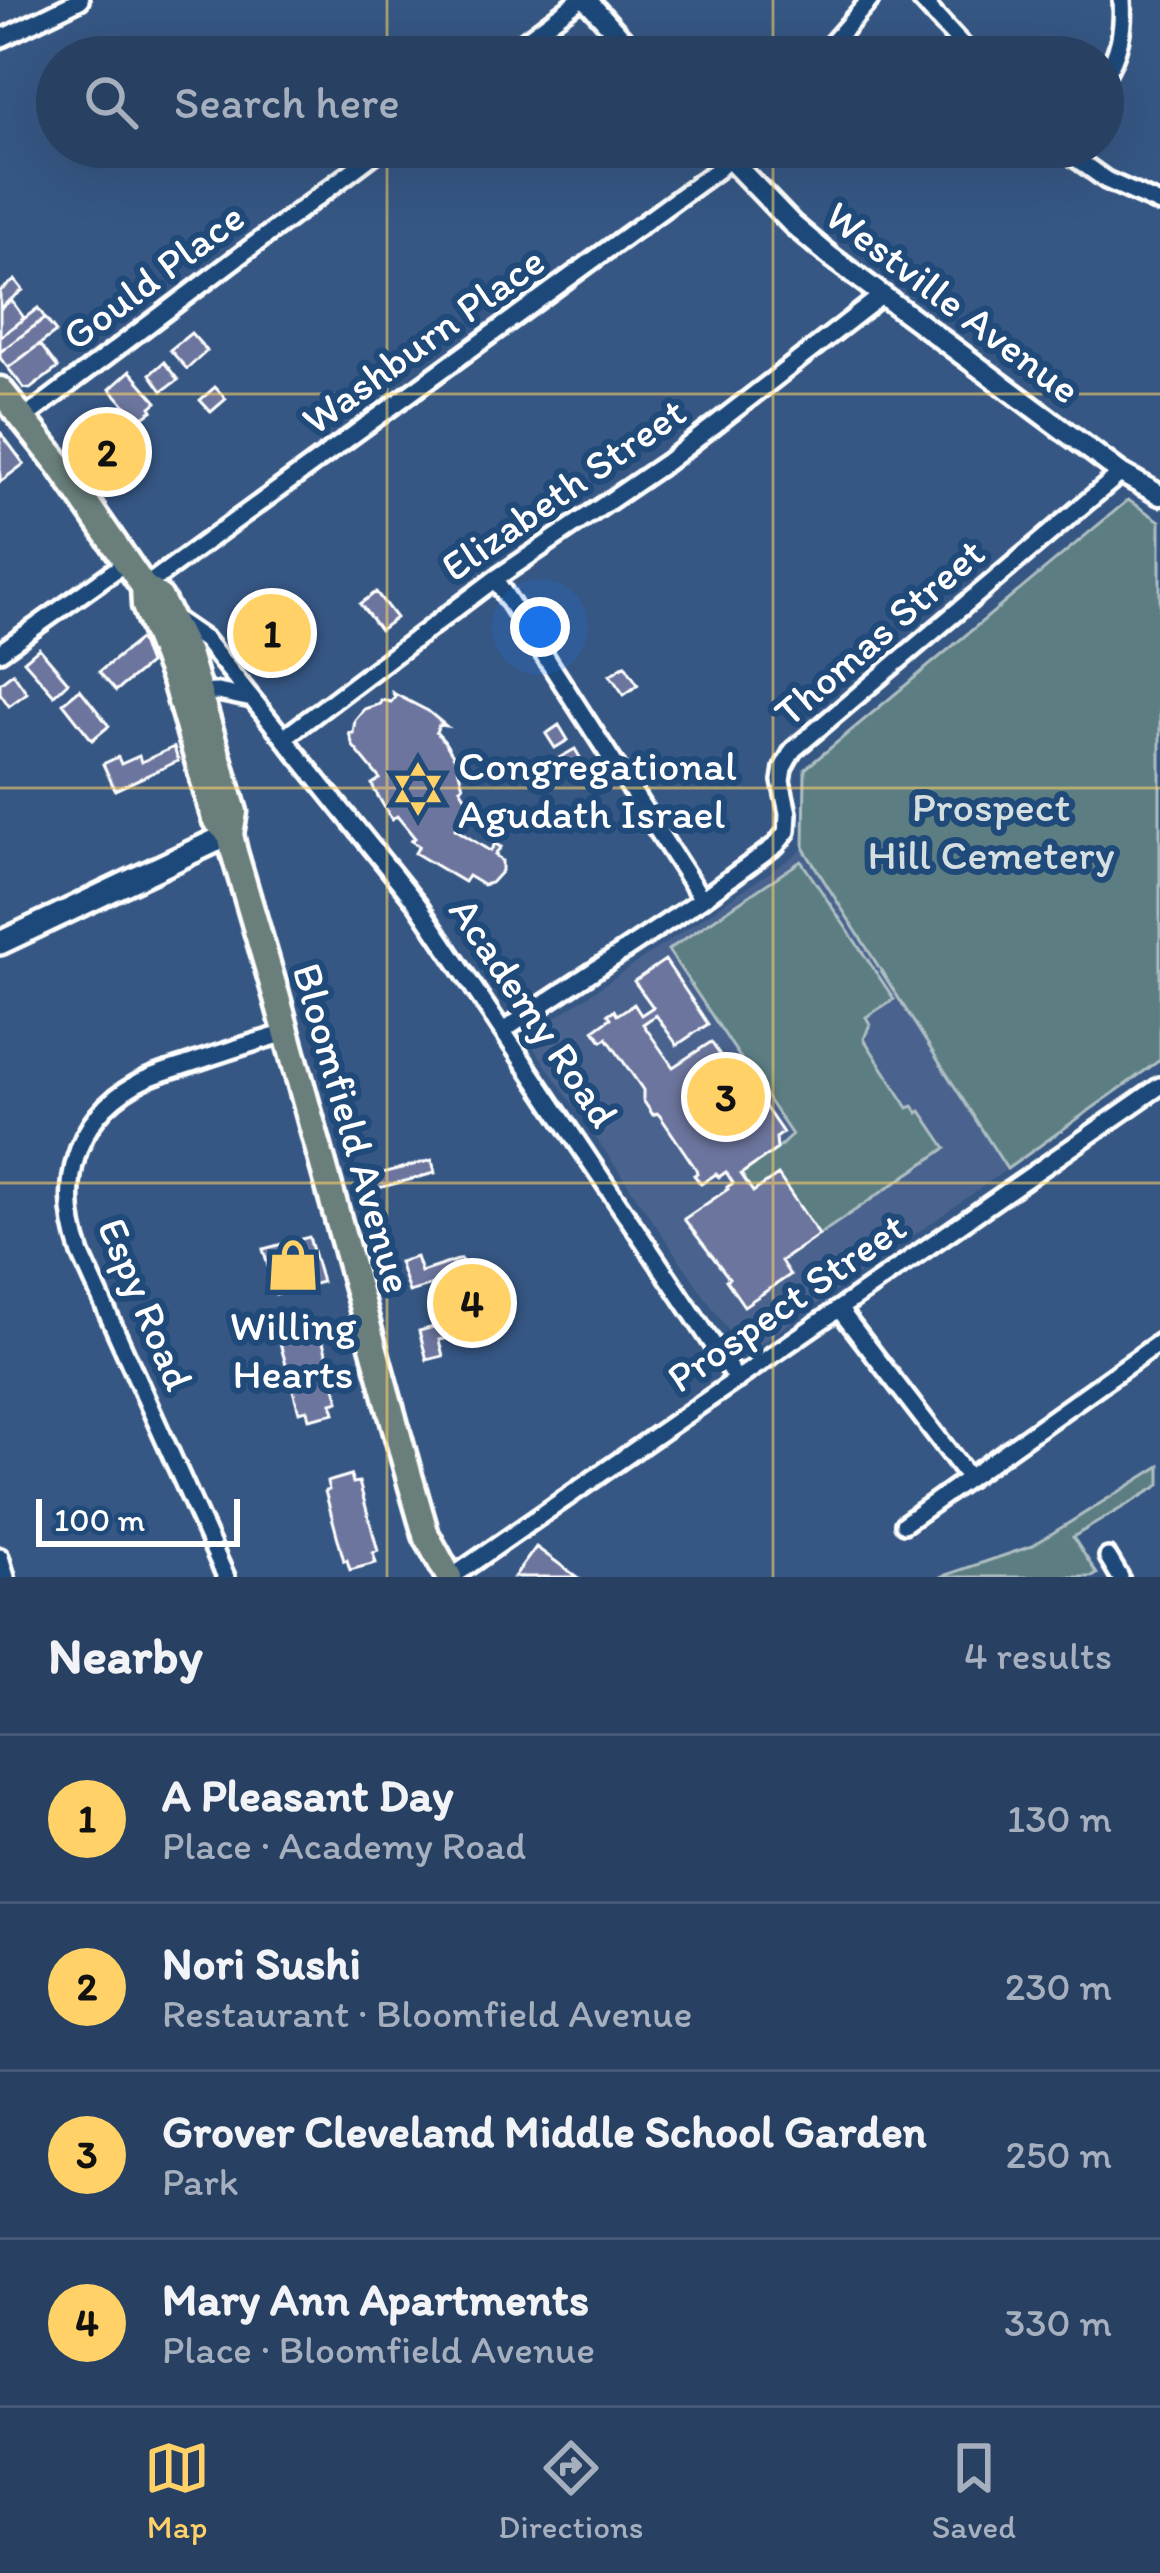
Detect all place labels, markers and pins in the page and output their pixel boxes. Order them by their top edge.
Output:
pin: 2 [68,407,146,497]
pin: 1 [233,588,311,678]
place label: Congregational Agudath Israel [458,740,737,839]
synagogue icon: Congregational Agudath Israel [389,760,447,818]
pin: 3 [687,1052,765,1142]
shop icon: Willing Hearts [264,1236,322,1294]
pin: 4 [433,1258,511,1348]
place label: Willing Hearts [230,1300,357,1399]

